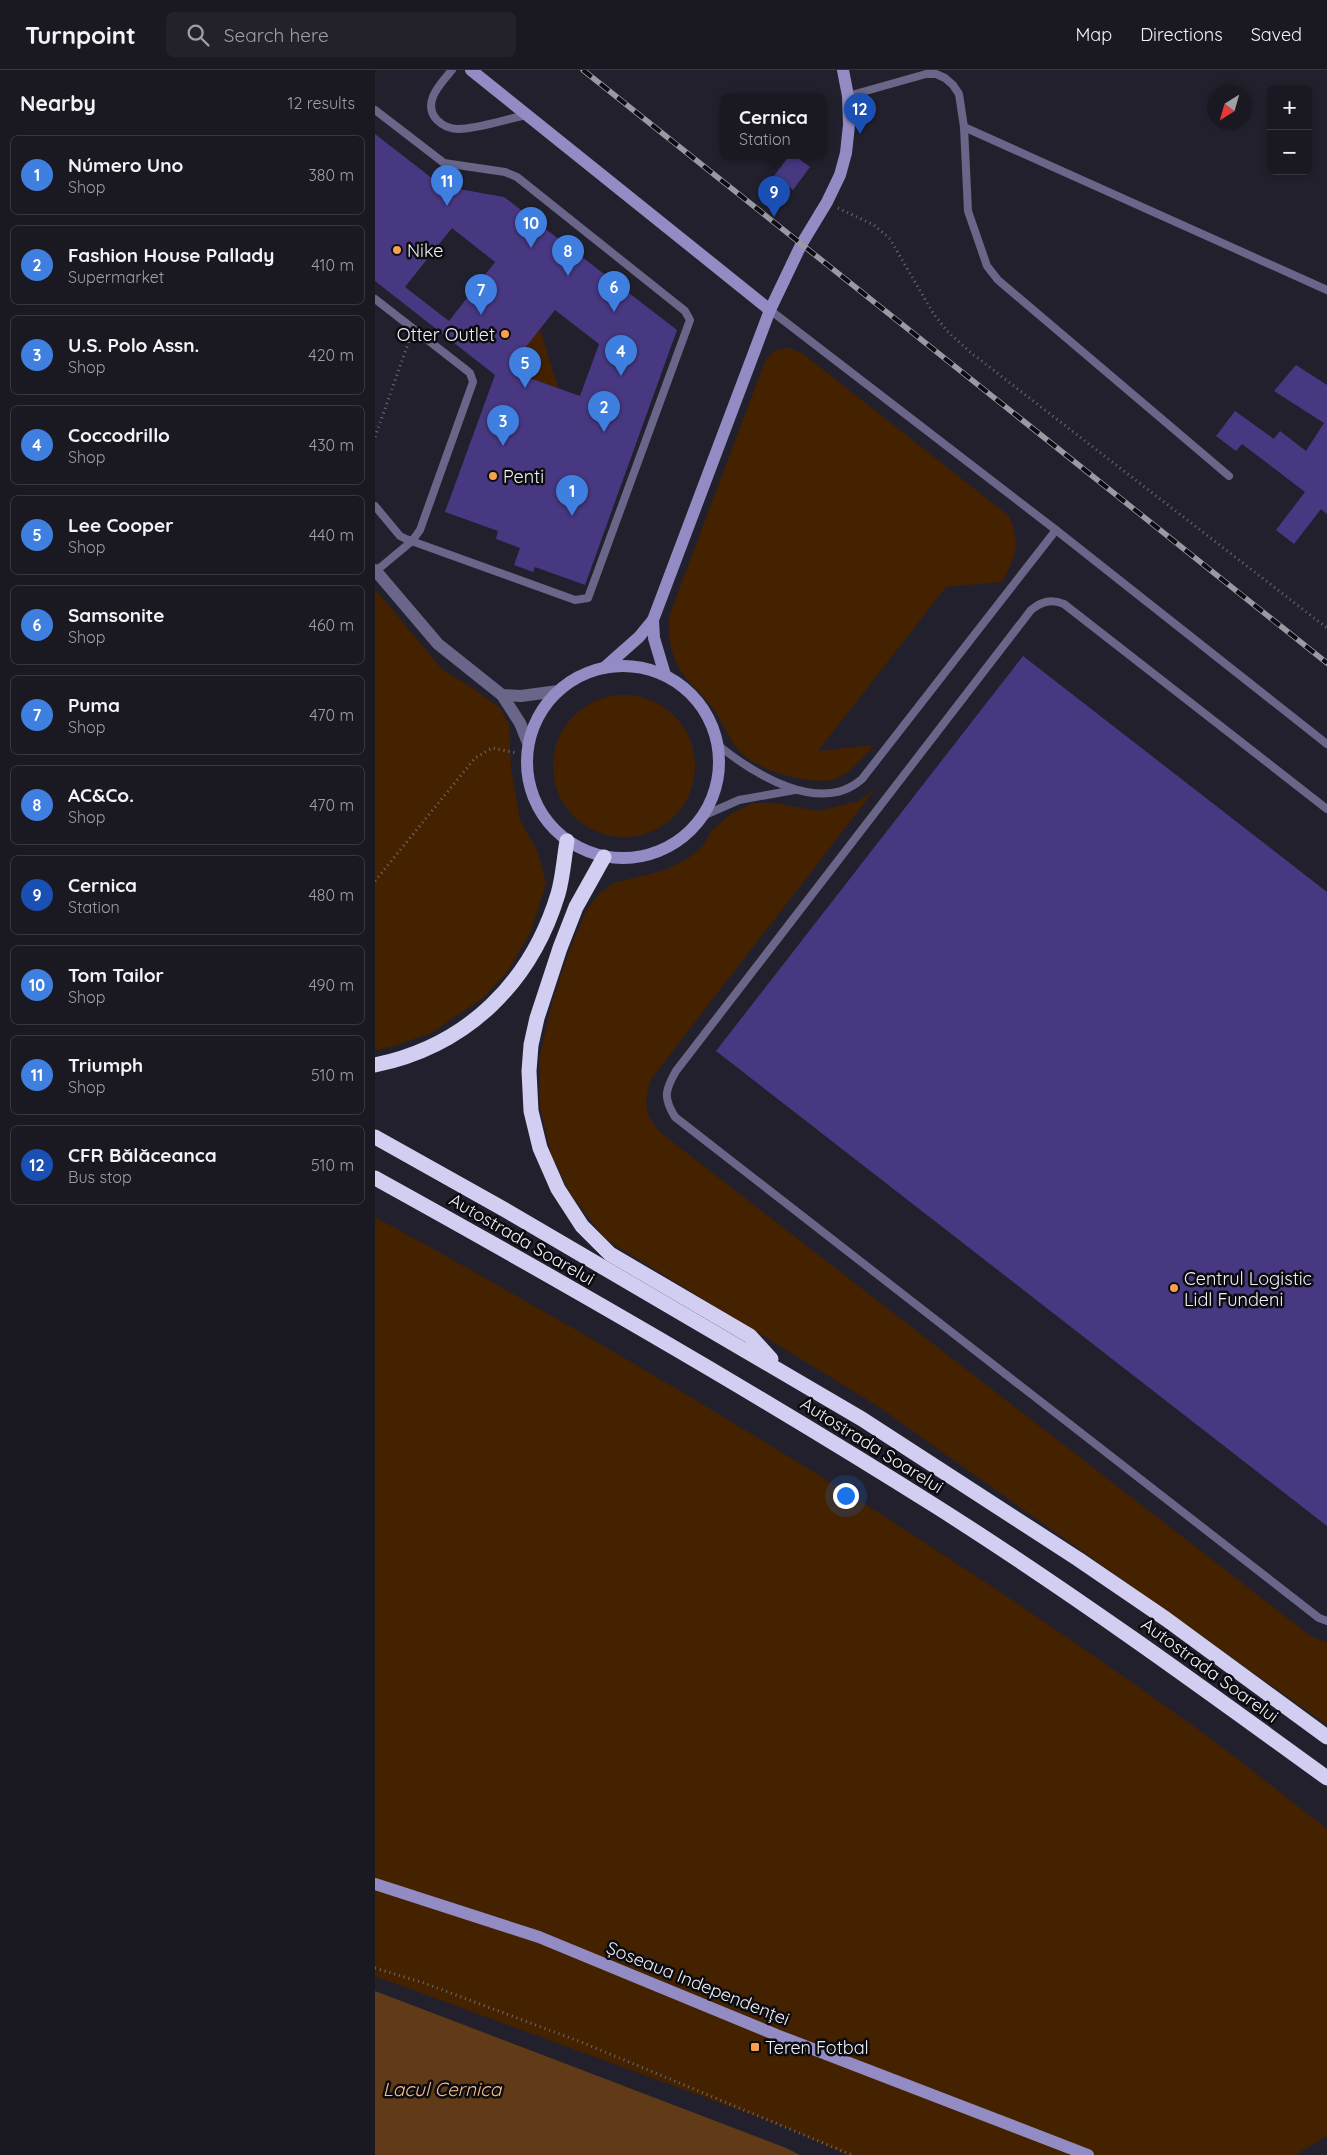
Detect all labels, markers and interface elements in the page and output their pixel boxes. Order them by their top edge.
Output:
search box [166,12,516,57]
text: Turnpoint [25,20,136,50]
icon: search [184,21,212,49]
text: Search here [224,23,329,47]
text: Map [1075,23,1112,46]
text: Directions [1140,23,1223,46]
text: Saved [1251,23,1302,46]
north arrow [1207,85,1252,130]
map controls [1267,85,1312,175]
button: + [1267,85,1312,130]
text: Nearby [20,90,96,116]
text: 12 results [288,93,355,113]
pin: 12 [844,93,876,134]
popup [721,94,826,159]
text: Cernica [739,105,808,129]
text: Station [739,129,791,149]
button: − [1267,130,1312,175]
text: Número Uno [68,153,183,177]
text: 1 [34,165,40,185]
text: 380 m [308,165,354,185]
pin: 11 [431,165,463,206]
pin: 9 [758,176,790,217]
text: Shop [68,177,105,197]
pin: 10 [515,207,547,248]
pin: 8 [552,235,584,276]
place label: Nike [407,239,443,262]
text: Fashion House Pallady [68,243,274,267]
marker: Nike [391,244,403,256]
text: 2 [32,255,42,275]
text: 410 m [311,255,354,275]
text: Supermarket [68,267,164,287]
pin: 6 [598,271,630,312]
pin: 7 [465,274,497,315]
place label: Otter Outlet [397,323,495,346]
marker: Otter Outlet [499,328,511,340]
text: U.S. Polo Assn. [68,333,199,357]
pin: 4 [605,335,637,376]
text: 3 [33,345,41,365]
text: 420 m [308,345,354,365]
pin: 5 [509,347,541,388]
text: Shop [68,357,105,377]
pin: 2 [588,391,620,432]
pin: 3 [487,405,519,446]
text: Coccodrillo [68,423,170,447]
text: 4 [32,435,42,455]
text: 430 m [309,435,354,455]
text: Shop [68,447,105,467]
place label: Penti [503,465,544,488]
marker: Penti [487,470,499,482]
pin: 1 [556,475,588,516]
text: Lee Cooper [68,513,173,537]
text: 5 [32,525,42,545]
text: 440 m [309,525,354,545]
text: Shop [68,537,105,557]
text: Samsonite [68,603,165,627]
text: 6 [33,615,41,635]
text: 460 m [308,615,354,635]
text: Shop [68,627,105,647]
text: Puma [68,693,120,717]
text: 7 [33,705,41,725]
text: 470 m [309,705,354,725]
text: Shop [68,717,105,737]
text: AC&Co. [68,783,134,807]
text: 8 [33,795,41,815]
text: 470 m [309,795,354,815]
text: Shop [68,807,105,827]
text: Cernica [68,873,137,897]
text: 9 [32,885,42,905]
text: 480 m [308,885,354,905]
text: Station [68,897,120,917]
text: Tom Tailor [68,963,164,987]
text: 10 [29,975,45,995]
text: 490 m [308,975,354,995]
text: Shop [68,987,105,1007]
text: Triumph [68,1053,143,1077]
text: 11 [31,1065,43,1085]
text: 510 m [311,1065,354,1085]
text: Shop [68,1077,105,1097]
text: CFR Bălăceanca [68,1143,217,1167]
text: 12 [29,1155,45,1175]
text: 510 m [311,1155,354,1175]
text: Bus stop [68,1167,132,1187]
street label: Autostrada Soarelui [445,1188,599,1290]
place label: Centrul Logistic Lidl Fundeni [1184,1267,1312,1311]
marker: Centrul Logistic Lidl Fundeni [1168,1282,1180,1294]
street label: Autostrada Soarelui [796,1392,948,1498]
your location [833,1483,859,1509]
street label: Autostrada Soarelui [1137,1612,1283,1728]
street label: Șoseaua Independenței [603,1936,793,2030]
place label: Teren Fotbal [765,2036,869,2059]
marker: Teren Fotbal [749,2041,761,2053]
water label: Lacul Cernica [383,2077,503,2101]

